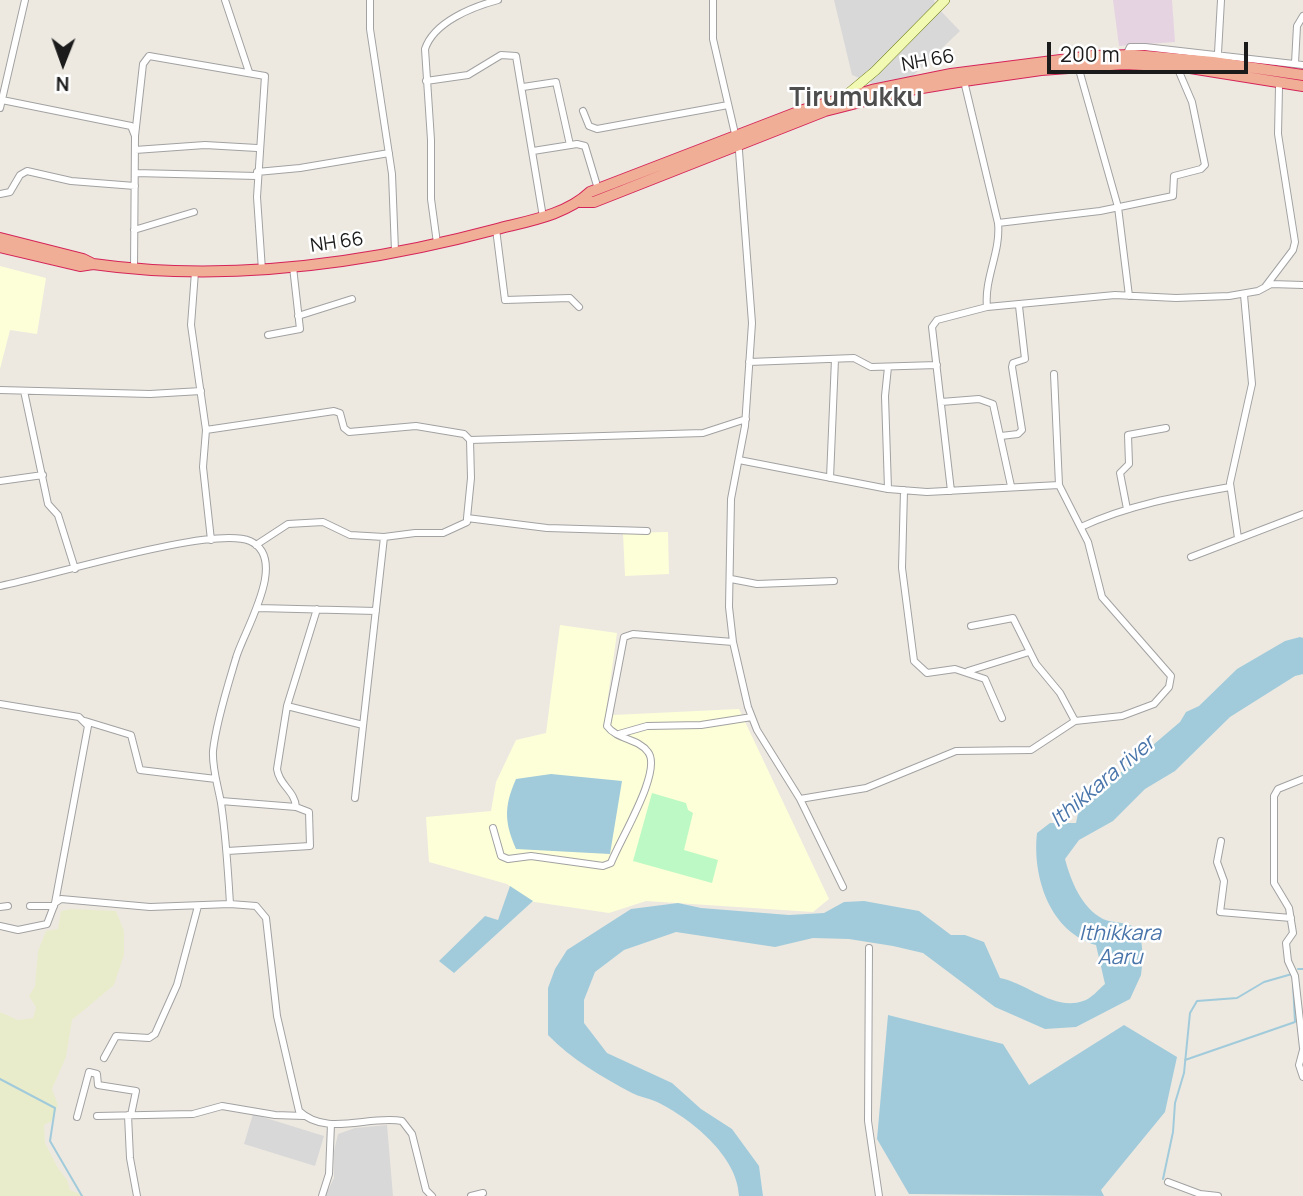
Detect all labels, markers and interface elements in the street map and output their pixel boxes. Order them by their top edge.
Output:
north arrow [28,28,98,98]
scale bar [1051,28,1252,72]
text: 200 m [1060,40,1120,68]
street label: NH 66 [900,45,956,77]
text: N [56,71,70,97]
district label: Tirumukku [789,83,923,115]
street label: NH 66 [309,228,365,258]
water label: Ithikkara river [1046,731,1160,833]
water label: Ithikkara Aaru [1079,921,1161,971]

